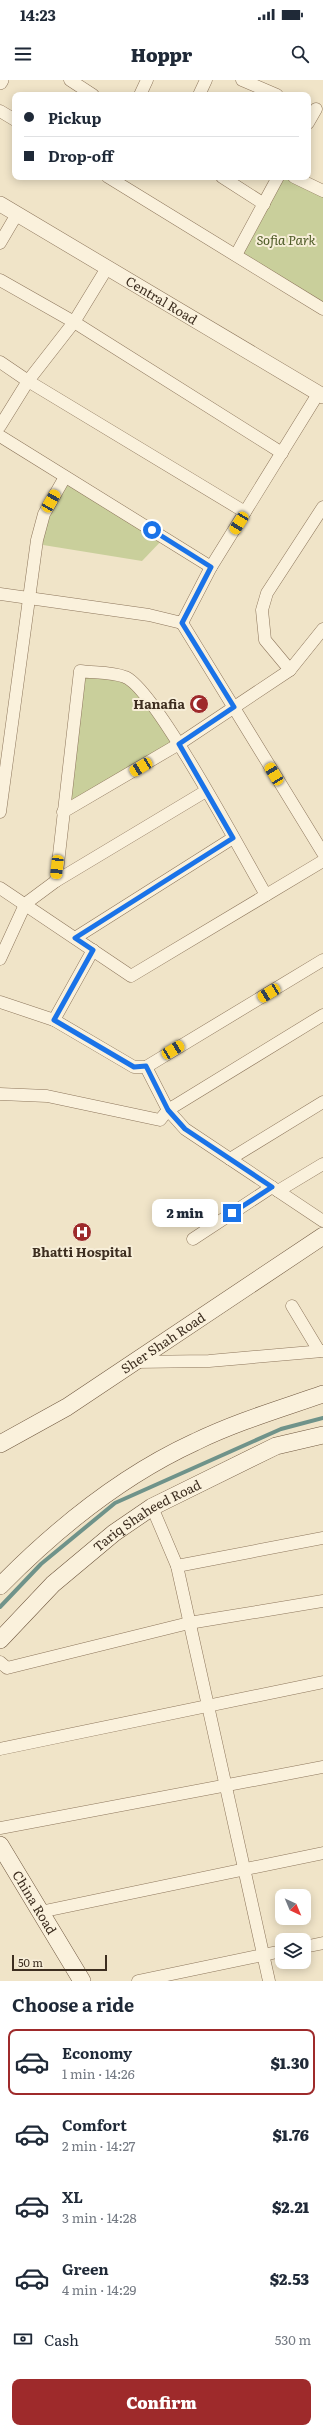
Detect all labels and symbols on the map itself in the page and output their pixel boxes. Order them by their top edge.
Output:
park label: Sofia Park [256,230,316,249]
street label: Central Road [122,271,201,328]
car [40,488,62,514]
car [228,510,250,536]
route start [143,521,161,539]
mosque icon: Hanafia [188,693,210,715]
place label: Hanafia [133,694,185,713]
car [128,756,154,778]
car [263,761,285,787]
car [50,854,64,880]
car [256,982,282,1004]
car [160,1039,186,1061]
callout: 2 min [152,1199,218,1227]
route end [223,1204,241,1222]
hospital icon: Bhatti Hospital [71,1221,93,1243]
place label: Bhatti Hospital [32,1242,132,1261]
street label: Sher Shah Road [117,1307,209,1378]
street label: Tariq Shaheed Road [89,1474,204,1556]
street label: China Road [8,1866,62,1938]
north arrow [275,1889,311,1925]
scale bar [12,1953,107,1972]

